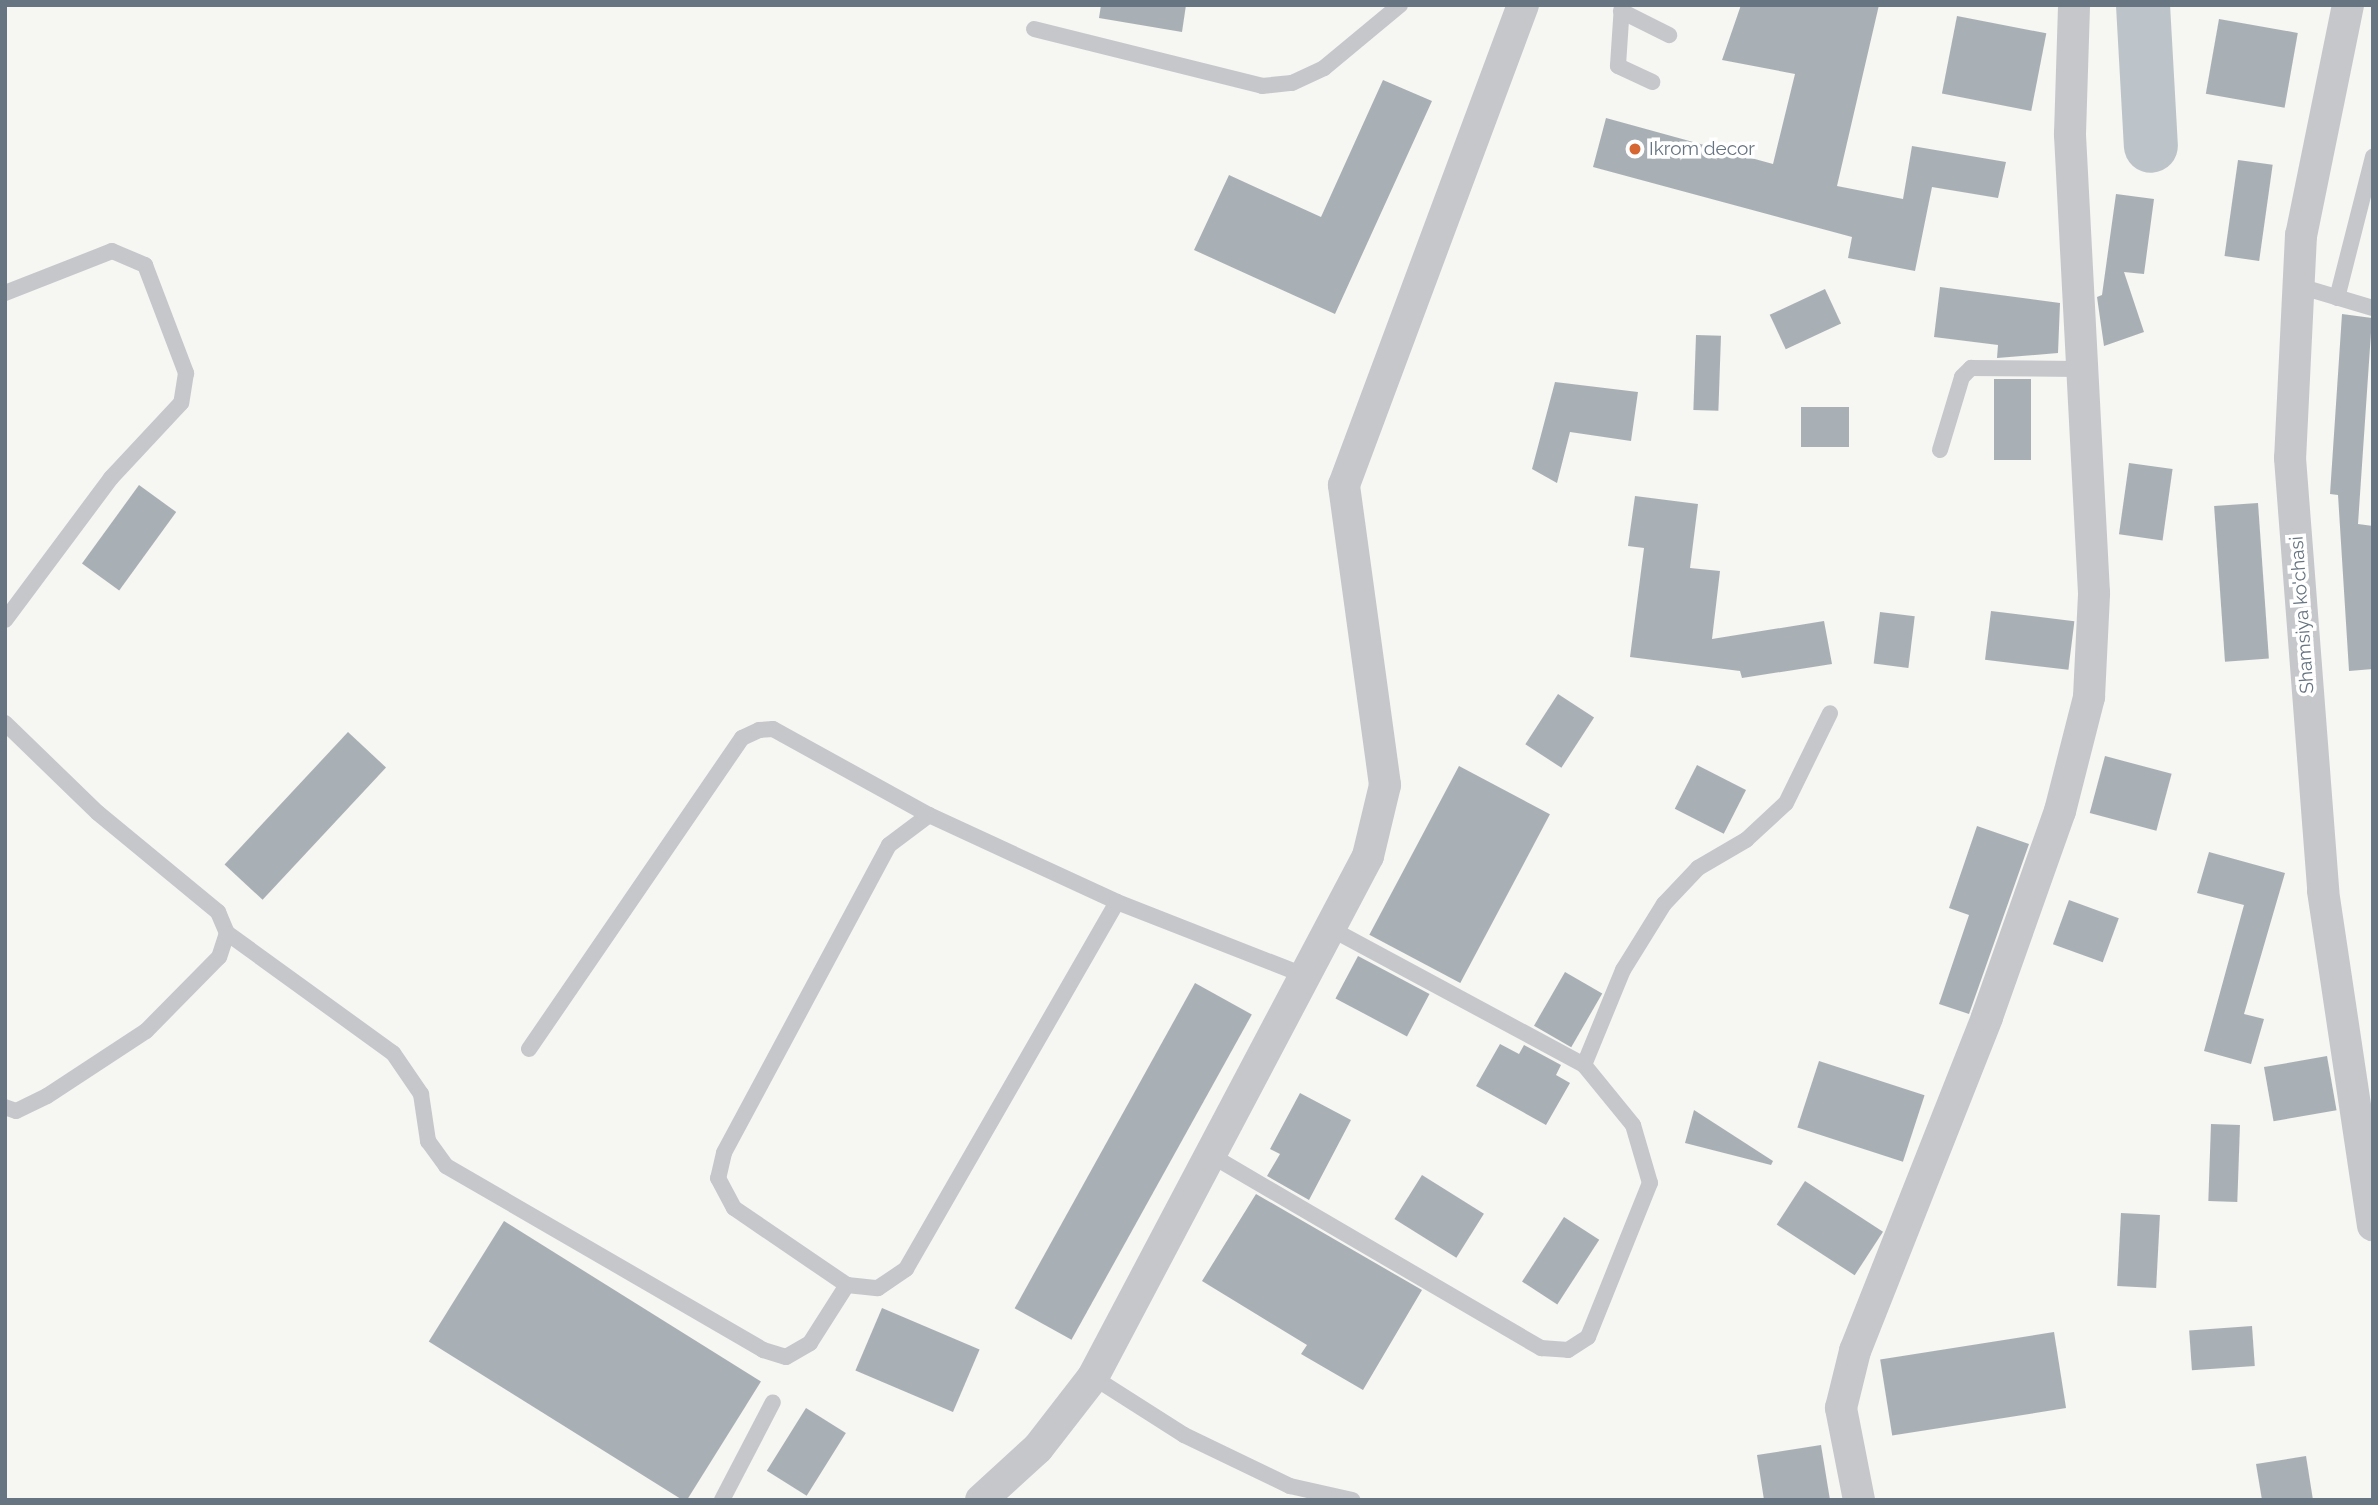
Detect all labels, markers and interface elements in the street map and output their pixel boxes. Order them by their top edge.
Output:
place label: Ikrom decor [1649,138,1755,160]
marker: Ikrom decor [1627,141,1643,157]
street label: Shamsiya ko'chasi [2285,535,2319,695]

